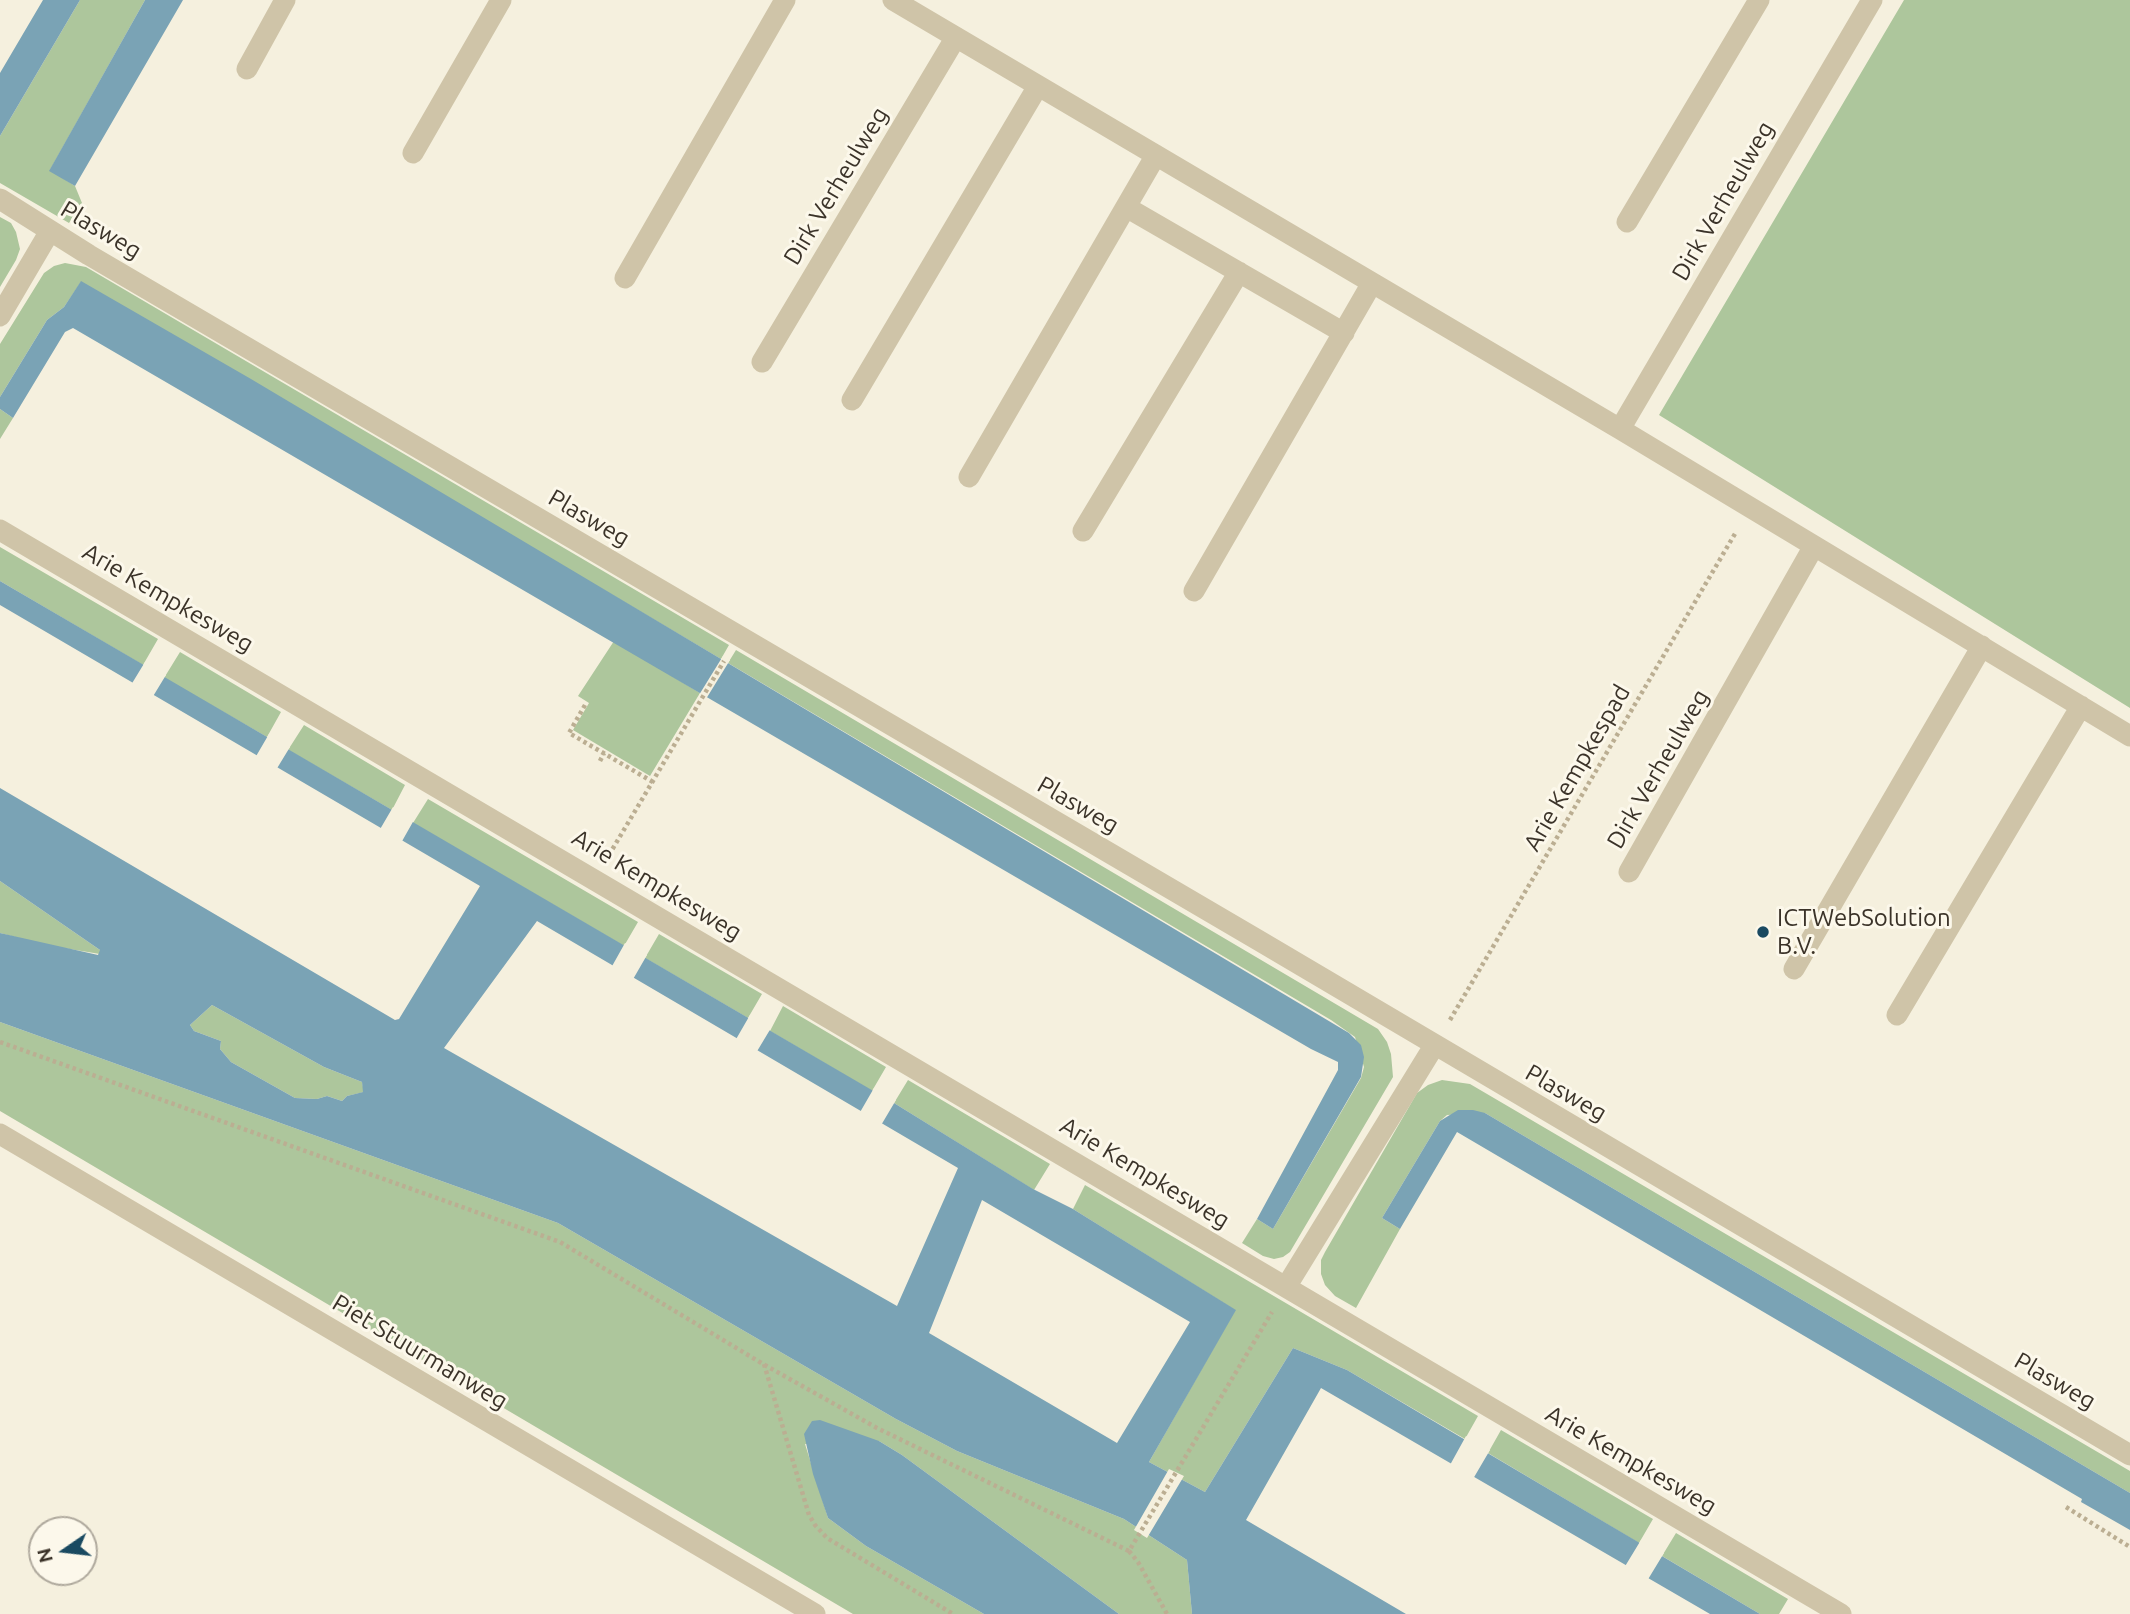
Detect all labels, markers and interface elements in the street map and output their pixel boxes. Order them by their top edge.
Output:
street label: Dirk Verheulweg [778,102,894,270]
street label: Dirk Verheulweg [1666,116,1780,286]
street label: Plasweg [55,195,147,265]
street label: Plasweg [543,483,635,553]
street label: Arie Kempkesweg [77,537,259,659]
street label: Arie Kempkespad [1518,680,1636,856]
street label: Dirk Verheulweg [1601,684,1715,854]
street label: Plasweg [1032,770,1124,840]
street label: Arie Kempkesweg [567,823,747,947]
place label: ICTWebSolution B.V. [1777,904,1951,960]
marker: ICTWebSolution B.V. [1755,924,1771,940]
street label: Plasweg [1520,1058,1612,1128]
street label: Arie Kempkesweg [1055,1111,1235,1235]
street label: Piet Stuurmanweg [327,1288,513,1416]
street label: Plasweg [2009,1346,2101,1416]
street label: Arie Kempkesweg [1540,1399,1722,1521]
north arrow [28,1516,98,1586]
text: N [32,1546,57,1565]

